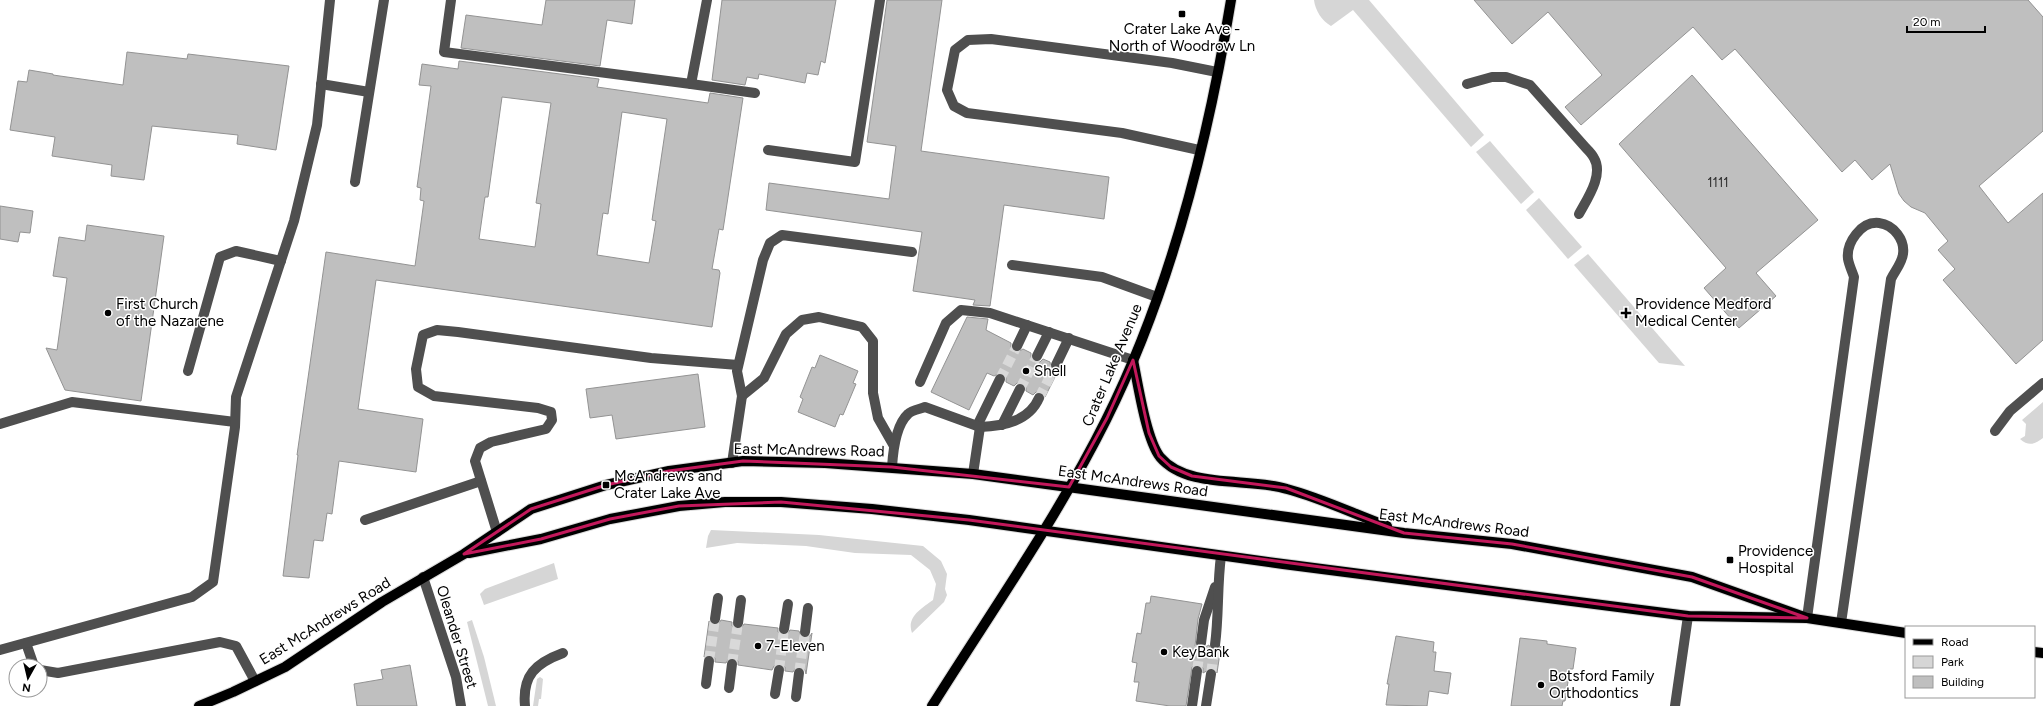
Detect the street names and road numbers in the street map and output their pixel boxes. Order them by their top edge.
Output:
street label: Crater Lake Avenue [1078,301,1146,429]
street label: East McAndrews Road [733,440,885,460]
street label: East McAndrews Road [1057,462,1209,500]
street label: East McAndrews Road [1378,505,1530,541]
street label: East McAndrews Road [256,573,394,669]
street label: Oleander Street [433,583,481,691]

